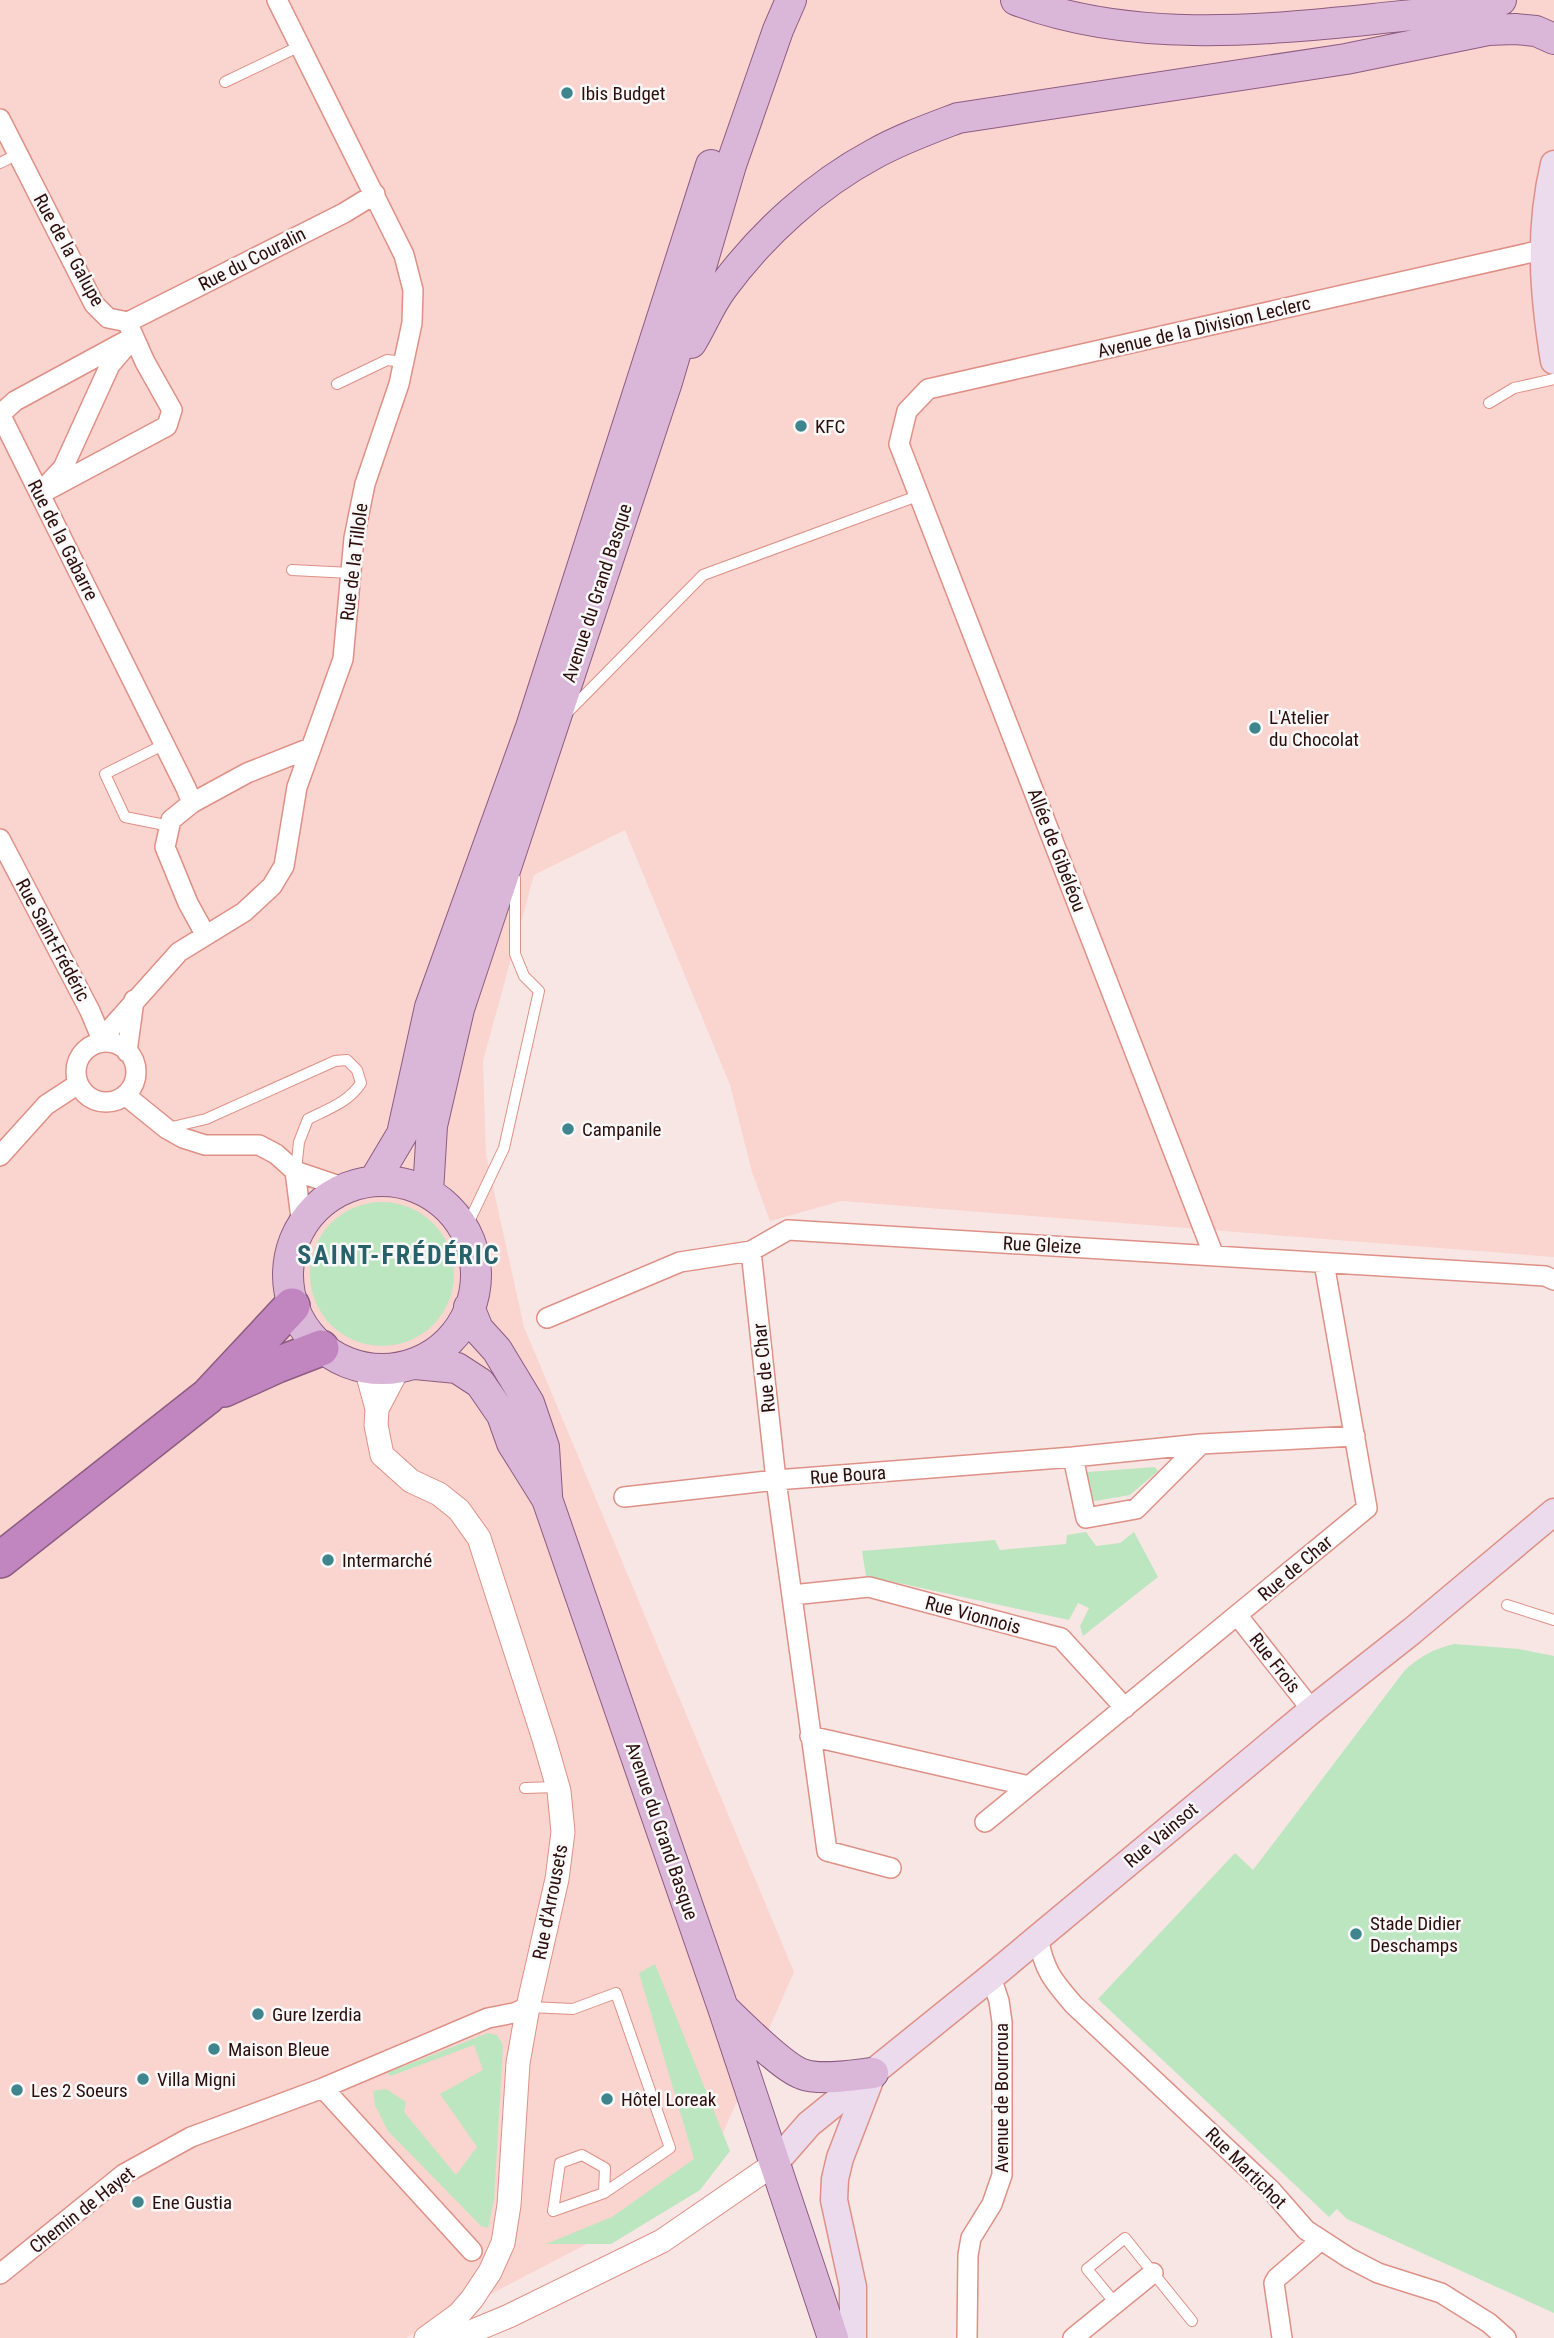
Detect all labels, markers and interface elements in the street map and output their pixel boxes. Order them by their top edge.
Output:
place label: Ibis Budget [581,82,665,105]
marker: Ibis Budget [559,85,575,101]
street label: Rue de la Galupe [29,190,109,310]
street label: Rue du Couralin [194,222,310,296]
street label: Avenue de la Division Leclerc [1095,291,1313,363]
place label: KFC [815,415,845,438]
marker: KFC [793,418,809,434]
street label: Rue de la Gabarre [23,476,103,604]
street label: Avenue du Grand Basque [557,501,637,685]
street label: Rue de la Tillole [335,502,373,622]
place label: L'Atelier du Chocolat [1269,706,1359,751]
marker: L'Atelier du Chocolat [1247,720,1263,736]
street label: Allée de Gibéléou [1023,785,1091,915]
street label: Rue Saint-Frédéric [11,875,95,1006]
place label: Campanile [582,1118,662,1141]
marker: Campanile [560,1121,576,1137]
street label: Rue Gleize [1002,1231,1082,1259]
district label: SAINT-FRÉDÉRIC [297,1240,501,1270]
street label: Rue de Char [748,1322,780,1414]
street label: Rue Boura [809,1461,887,1489]
street label: Rue de Char [1253,1530,1337,1606]
place label: Intermarché [342,1549,432,1572]
marker: Intermarché [320,1552,336,1568]
street label: Rue Vionnois [923,1591,1023,1639]
street label: Rue Frois [1245,1628,1305,1698]
street label: Avenue du Grand Basque [621,1739,703,1923]
street label: Rue Vainsot [1119,1798,1203,1872]
street label: Rue d'Arrousets [528,1842,572,1962]
place label: Stade Didier Deschamps [1370,1912,1461,1957]
marker: Stade Didier Deschamps [1348,1926,1364,1942]
place label: Gure Izerdia [272,2003,362,2026]
marker: Gure Izerdia [250,2006,266,2022]
street label: Avenue de Bourroua [990,2023,1013,2173]
place label: Maison Bleue [228,2038,329,2061]
marker: Maison Bleue [206,2041,222,2057]
place label: Villa Migni [157,2068,236,2091]
marker: Villa Migni [135,2071,151,2087]
place label: Les 2 Soeurs [31,2079,128,2102]
marker: Les 2 Soeurs [9,2082,25,2098]
place label: Hôtel Loreak [621,2088,717,2111]
marker: Hôtel Loreak [599,2091,615,2107]
street label: Rue Martichot [1201,2123,1291,2213]
street label: Chemin de Hayet [25,2162,139,2258]
place label: Ene Gustia [152,2191,232,2214]
marker: Ene Gustia [130,2194,146,2210]

